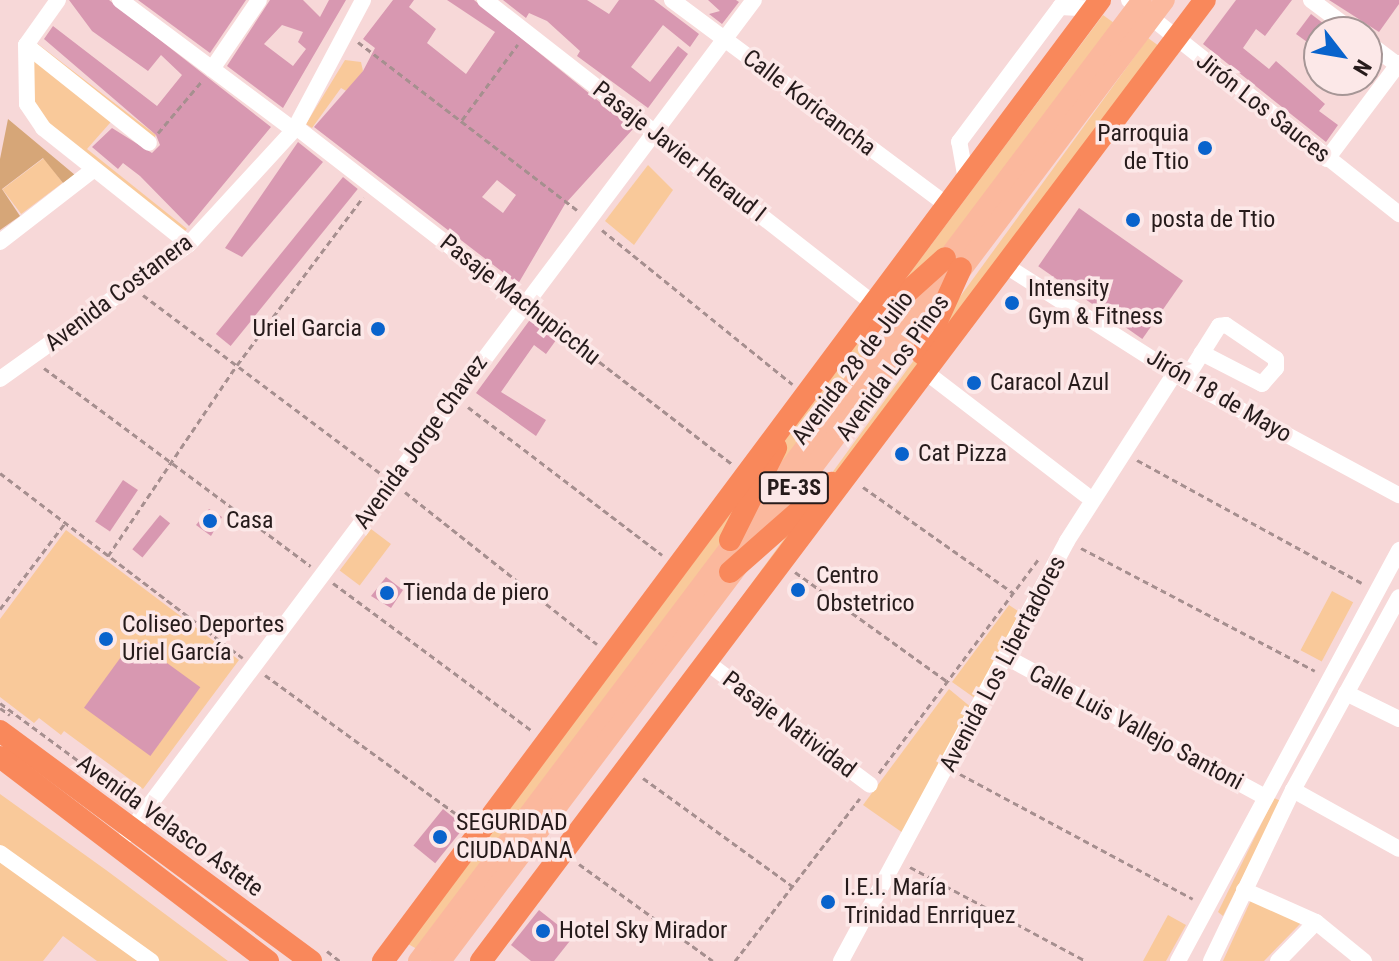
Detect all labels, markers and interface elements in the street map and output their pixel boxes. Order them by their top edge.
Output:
north arrow [1303,16,1383,96]
street label: Calle Koricancha [737,44,881,162]
street label: Jirón Los Sauces [1190,47,1336,169]
text: N [1348,55,1376,80]
street label: Pasaje Javier Heraud I [587,76,771,228]
place label: Parroquia de Ttio [1097,120,1189,176]
marker: Parroquia de Ttio [1196,139,1214,157]
place label: posta de Ttio [1151,206,1276,234]
marker: posta de Ttio [1122,209,1144,231]
street label: Avenida Costanera [40,228,198,358]
street label: Pasaje Machupicchu [434,228,606,372]
place label: Intensity Gym & Fitness [1028,275,1163,331]
street label: Avenida 28 de Julio [786,286,920,450]
street label: Avenida Los Pinos [830,289,956,447]
marker: Intensity Gym & Fitness [1003,294,1021,312]
place label: Uriel Garcia [253,315,362,343]
marker: Uriel Garcia [369,320,387,338]
street label: Jirón 18 de Mayo [1141,343,1297,449]
street label: Avenida Jorge Chavez [348,349,494,535]
place label: Caracol Azul [990,369,1109,397]
marker: Caracol Azul [965,374,983,392]
place label: Cat Pizza [918,440,1007,468]
marker: Cat Pizza [893,445,911,463]
road number: PE-3S [758,470,830,506]
place label: Casa [226,507,274,535]
marker: Casa [201,512,219,530]
street label: Avenida Los Libertadores [934,551,1072,777]
place label: Centro Obstetrico [816,562,915,618]
place label: Tienda de piero [403,579,549,607]
marker: Centro Obstetrico [787,579,809,601]
marker: Tienda de piero [378,584,396,602]
place label: Coliseo Deportes Uriel García [122,611,284,667]
marker: Coliseo Deportes Uriel García [97,630,115,648]
street label: Calle Luis Vallejo Santoni [1024,659,1248,797]
street label: Pasaje Natividad [717,666,861,784]
street label: Avenida Velasco Astete [71,749,269,903]
place label: SEGURIDAD CIUDADANA [456,809,573,865]
marker: SEGURIDAD CIUDADANA [431,828,449,846]
place label: I.E.I. María Trinidad Enrriquez [844,874,1015,930]
marker: I.E.I. María Trinidad Enrriquez [819,893,837,911]
place label: Hotel Sky Mirador [559,917,727,945]
marker: Hotel Sky Mirador [534,922,552,940]

